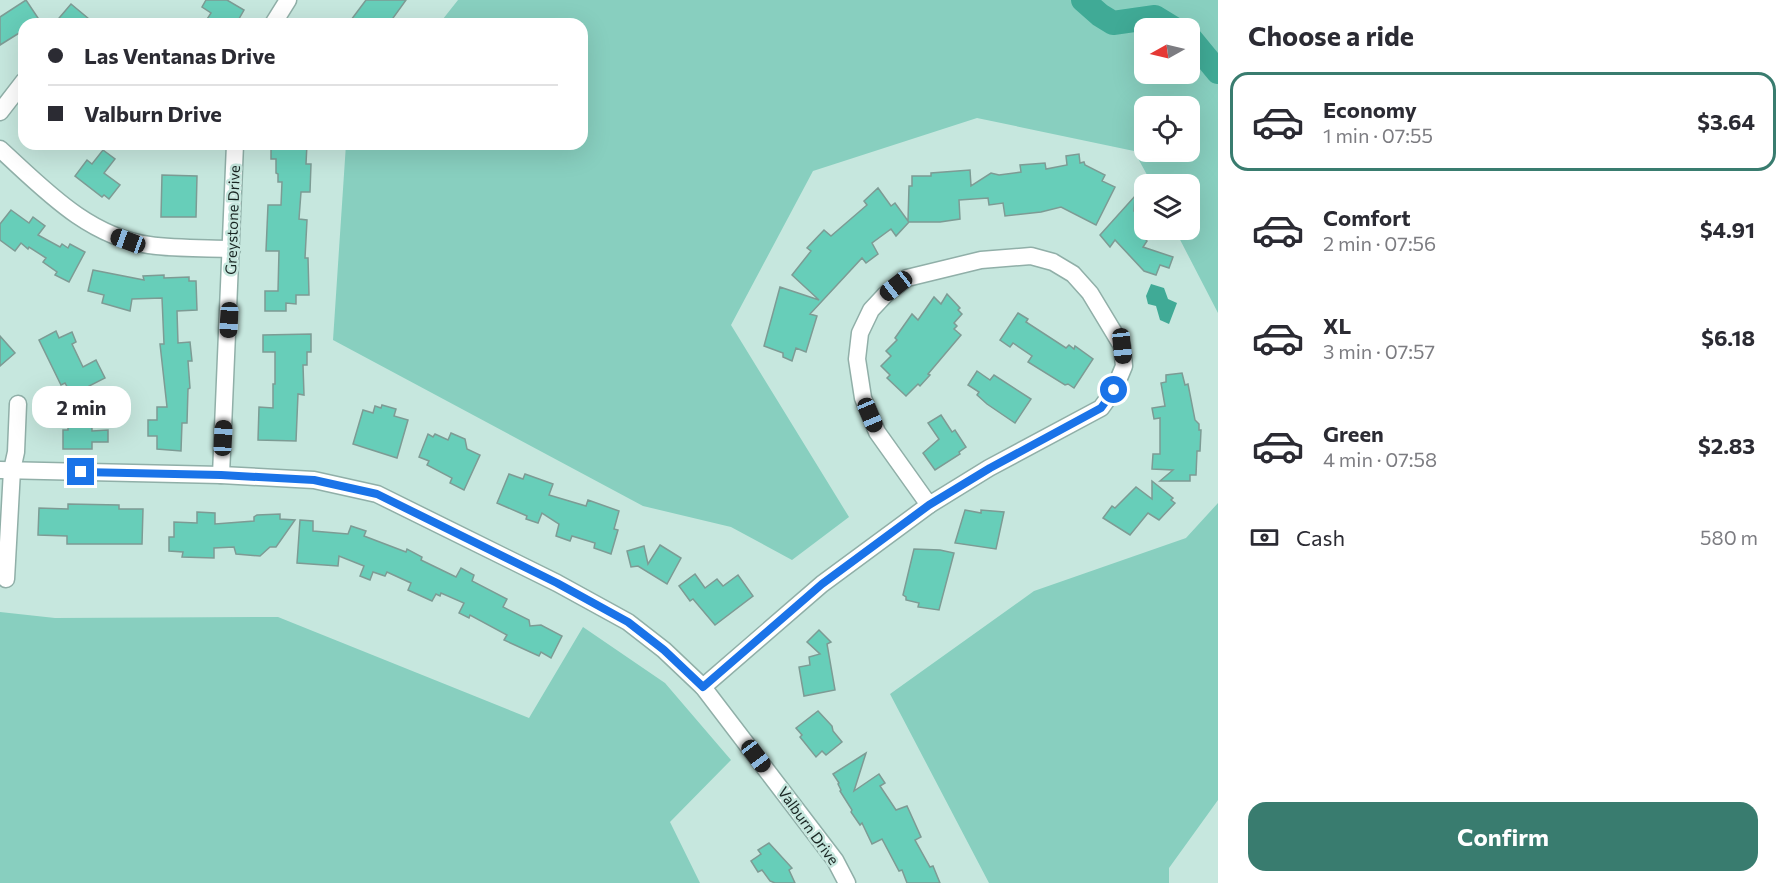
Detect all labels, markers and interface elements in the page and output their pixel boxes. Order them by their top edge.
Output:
north arrow [1134,18,1200,84]
map controls [1134,18,1200,240]
text: Choose a ride [1248,19,1414,52]
text: Las Ventanas Drive [84,42,275,69]
icon: car [1251,95,1305,149]
button: locate [1134,96,1200,162]
text: Economy [1323,96,1417,123]
text: Valburn Drive [84,100,222,127]
text: $3.64 [1697,108,1755,135]
text: 1 min · 07:55 [1323,123,1433,147]
street label: Greystone Drive [221,165,243,275]
button: layers [1134,174,1200,240]
icon: car [1251,203,1305,257]
text: Comfort [1323,204,1411,231]
text: $4.91 [1700,216,1755,243]
car [108,226,148,256]
text: 2 min · 07:56 [1323,231,1436,255]
car [876,268,916,304]
car [219,302,239,338]
icon: car [1251,311,1305,365]
text: XL [1323,312,1351,339]
text: $6.18 [1701,324,1755,351]
car [1111,327,1133,365]
text: 3 min · 07:57 [1323,339,1435,363]
route start [1100,376,1127,403]
callout: 2 min [32,385,130,427]
text: 2 min [57,395,106,419]
car [855,395,885,435]
icon: car [1251,419,1305,473]
car [213,420,233,456]
text: Green [1323,420,1384,447]
text: $2.83 [1698,432,1755,459]
text: 4 min · 07:58 [1323,447,1437,471]
route end [67,458,94,485]
icon: cash [1248,521,1281,554]
text: Cash [1296,524,1345,551]
text: 580 m [1700,525,1758,549]
car [738,736,774,776]
street label: Valburn Drive [774,783,843,868]
button: Confirm [1248,802,1758,871]

